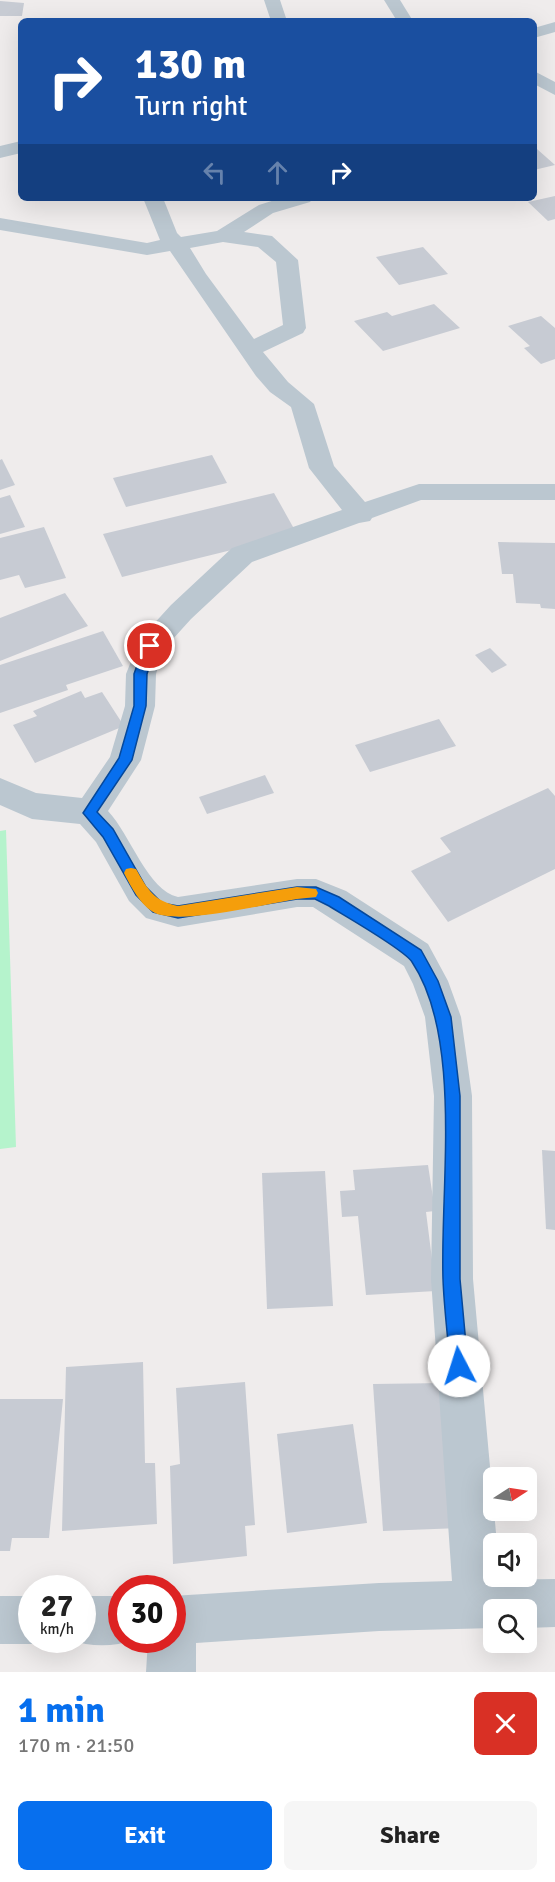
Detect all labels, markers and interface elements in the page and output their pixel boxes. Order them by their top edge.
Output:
text: 130 m [135,39,246,90]
icon: right [36,42,114,120]
text: Turn right [135,90,248,123]
icon: left [198,156,231,189]
icon: ahead [261,156,294,189]
icon: right [324,156,357,189]
pin [124,620,175,671]
icon: arrive [133,629,166,662]
position arrow [427,1334,491,1398]
north arrow [483,1467,537,1521]
map controls [483,1467,537,1653]
button: sound [483,1533,537,1587]
speed limit sign: 30 [108,1575,186,1653]
text: 27 [41,1588,73,1625]
button: search [483,1599,537,1653]
text: km/h [40,1620,74,1638]
text: 1 min [18,1688,105,1733]
button: close [474,1692,537,1755]
text: 170 m · 21:50 [18,1733,134,1758]
button: Exit [18,1801,272,1870]
button: Share [284,1801,537,1870]

